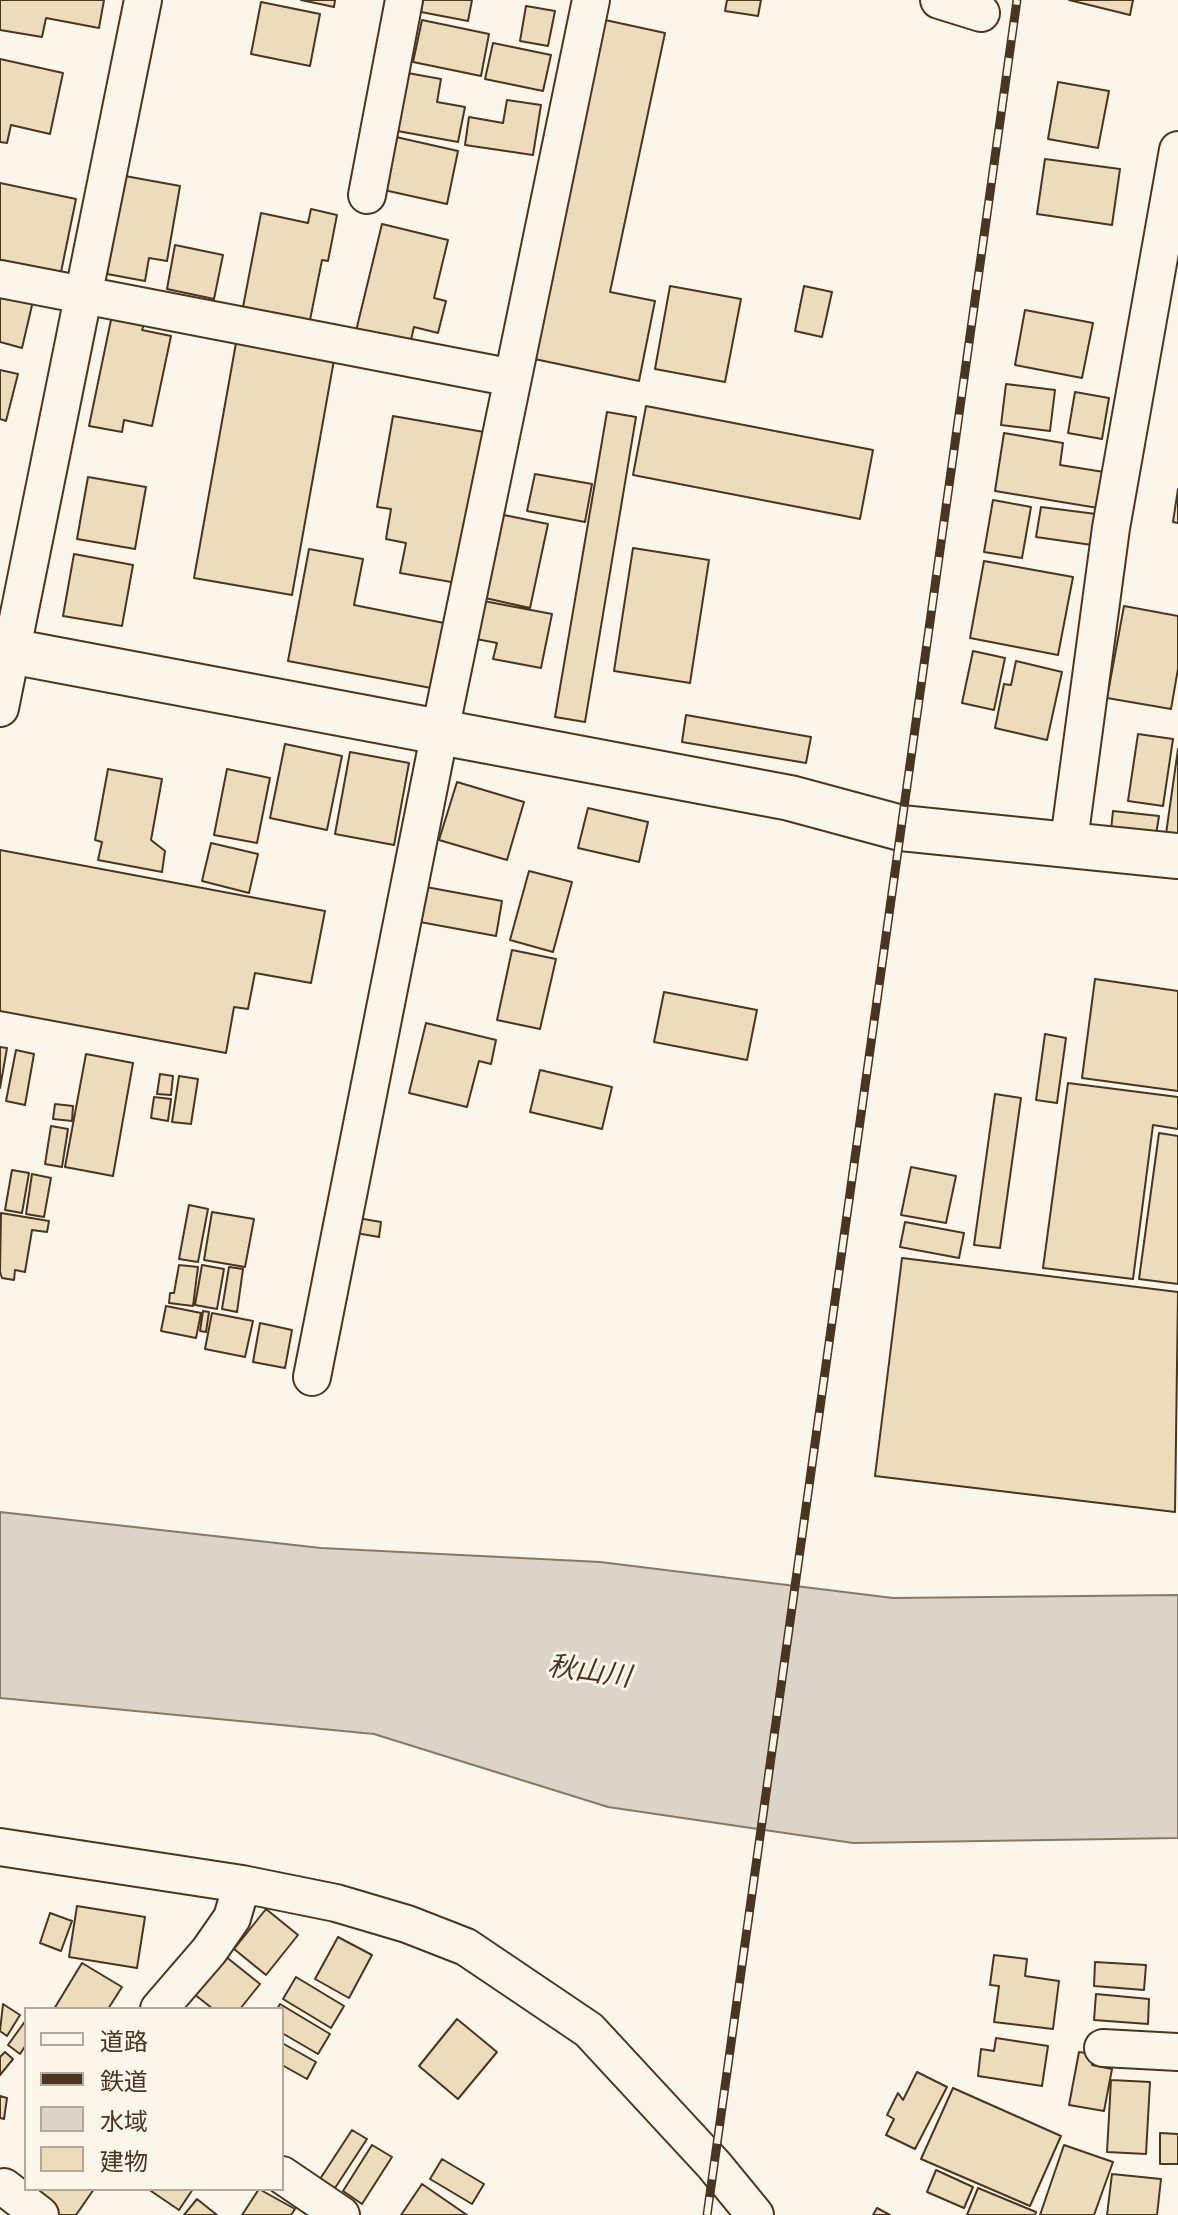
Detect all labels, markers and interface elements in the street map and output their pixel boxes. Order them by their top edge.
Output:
water label: 秋山川 [545,1651,633,1695]
legend [24,2007,284,2191]
text: 道路 [100,2026,148,2057]
text: 鉄道 [100,2066,148,2097]
text: 水域 [100,2106,148,2137]
text: 建物 [100,2146,148,2177]

